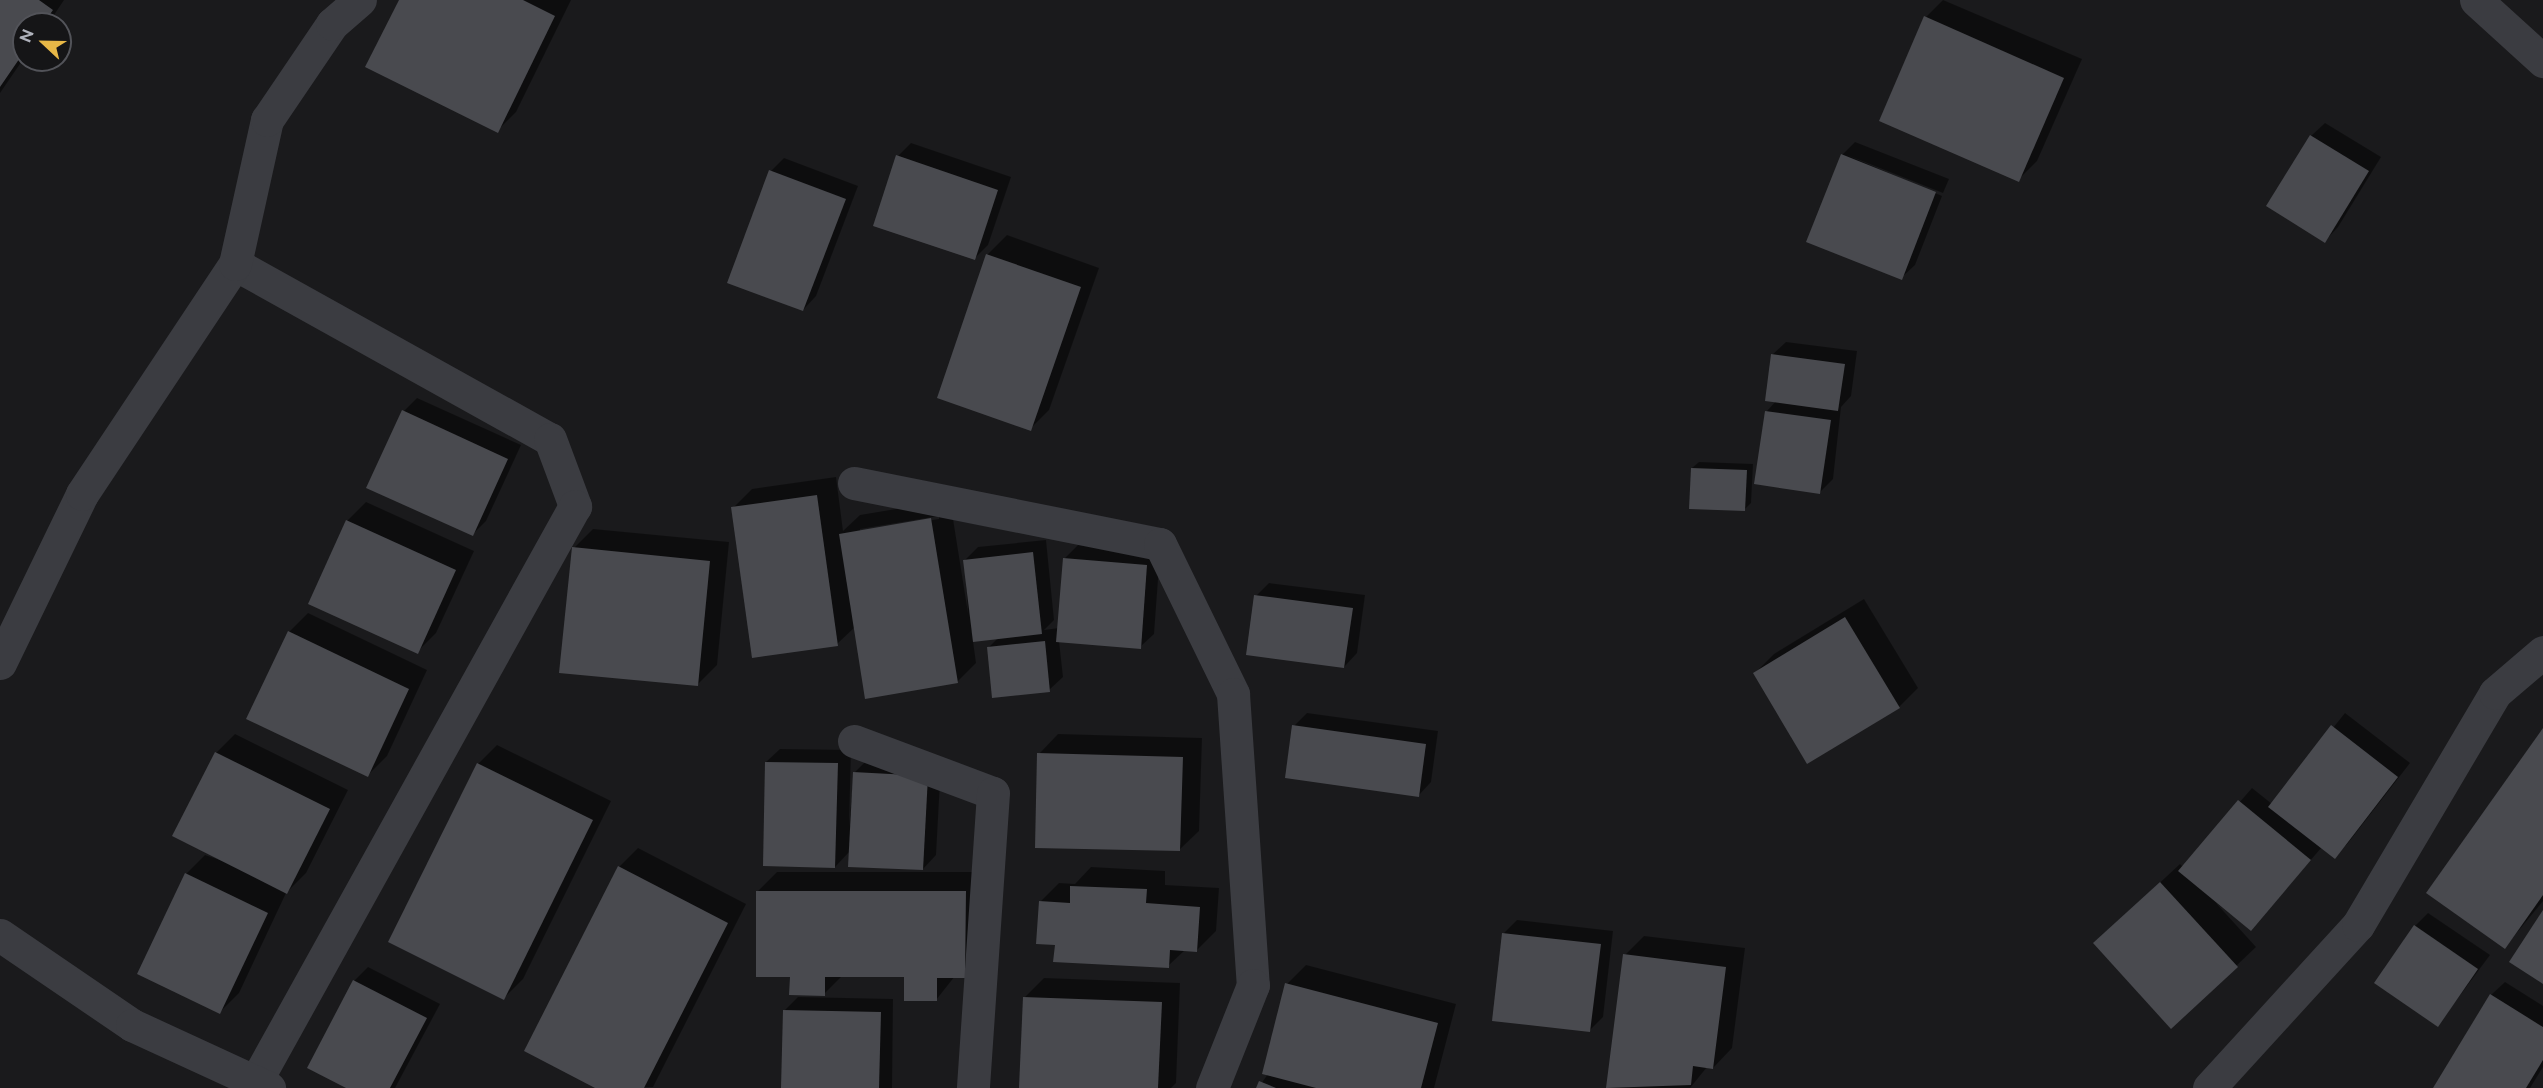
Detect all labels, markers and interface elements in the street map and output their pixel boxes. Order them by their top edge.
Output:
north arrow [12,12,72,72]
text: N [16,27,38,45]

